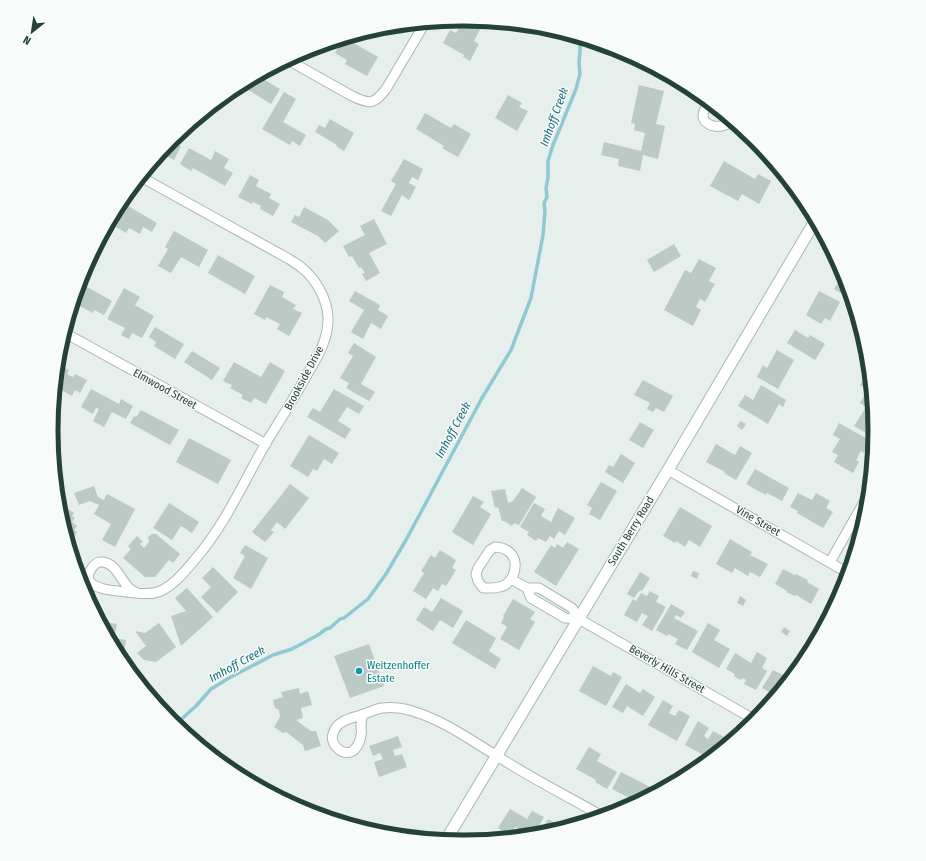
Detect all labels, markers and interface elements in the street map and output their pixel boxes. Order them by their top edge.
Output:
north arrow [12,12,52,52]
text: N [21,33,33,48]
water label: Imhoff Creek [537,86,571,148]
street label: Brookside Drive [282,344,326,412]
street label: Elmwood Street [131,366,199,412]
water label: Imhoff Creek [432,399,474,461]
street label: South Berry Road [605,494,657,568]
street label: Vine Street [733,503,783,539]
street label: Beverly Hills Street [627,642,708,696]
water label: Imhoff Creek [207,643,267,685]
place label: Weitzenhoffer Estate [367,659,430,685]
marker: Weitzenhoffer Estate [354,666,364,676]

